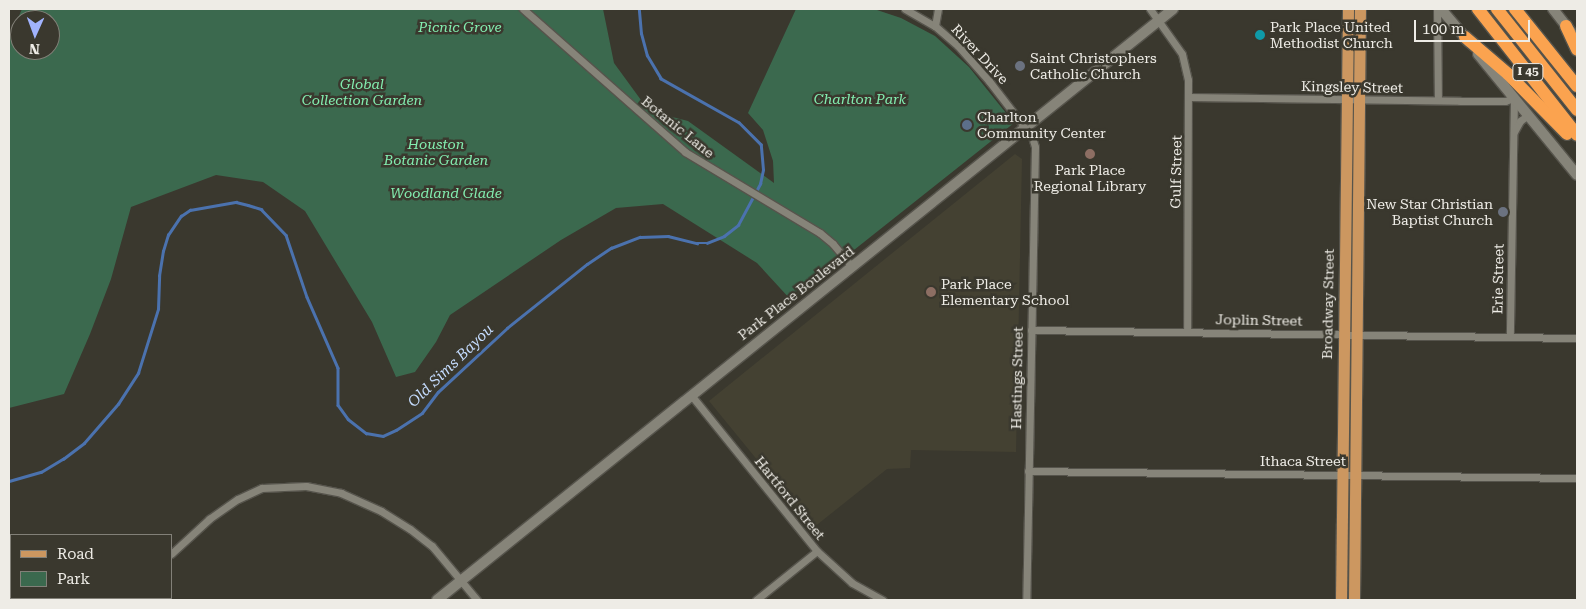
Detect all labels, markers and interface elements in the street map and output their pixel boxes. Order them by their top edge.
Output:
north arrow [10,10,60,60]
scale bar [1416,10,1532,42]
park label: Picnic Grove [418,19,502,35]
place label: Park Place United Methodist Church [1270,19,1393,52]
text: 100 m [1422,20,1465,38]
street label: River Drive [948,21,1012,87]
marker: Park Place United Methodist Church [1254,29,1266,41]
text: N [29,41,40,57]
place label: Saint Christophers Catholic Church [1030,50,1157,82]
marker: Saint Christophers Catholic Church [1014,60,1026,72]
road number: I 45 [1512,62,1544,82]
park label: Global Collection Garden [302,76,422,108]
street label: Kingsley Street [1301,78,1403,96]
park label: Charlton Park [814,91,906,107]
street label: Botanic Lane [638,93,718,161]
place label: Charlton Community Center [977,109,1106,142]
marker: Charlton Community Center [961,119,973,131]
street label: Gulf Street [1167,135,1185,209]
park label: Houston Botanic Garden [384,136,488,168]
marker: Park Place Regional Library [1084,148,1096,160]
place label: Park Place Regional Library [1034,162,1146,194]
park label: Woodland Glade [390,185,502,201]
place label: New Star Christian Baptist Church [1366,196,1493,228]
marker: New Star Christian Baptist Church [1497,206,1509,218]
street label: Park Place Boulevard [735,242,857,344]
street label: Erie Street [1489,244,1507,314]
street label: Broadway Street [1319,249,1337,359]
place label: Park Place Elementary School [941,276,1069,308]
marker: Park Place Elementary School [925,286,937,298]
street label: Joplin Street [1215,311,1303,329]
water label: Old Sims Bayou [405,321,497,411]
street label: Hastings Street [1008,327,1026,429]
street label: Hartford Street [751,453,829,543]
street label: Ithaca Street [1260,453,1346,469]
legend [10,534,172,599]
text: Road [57,545,94,563]
text: Park [57,570,90,588]

